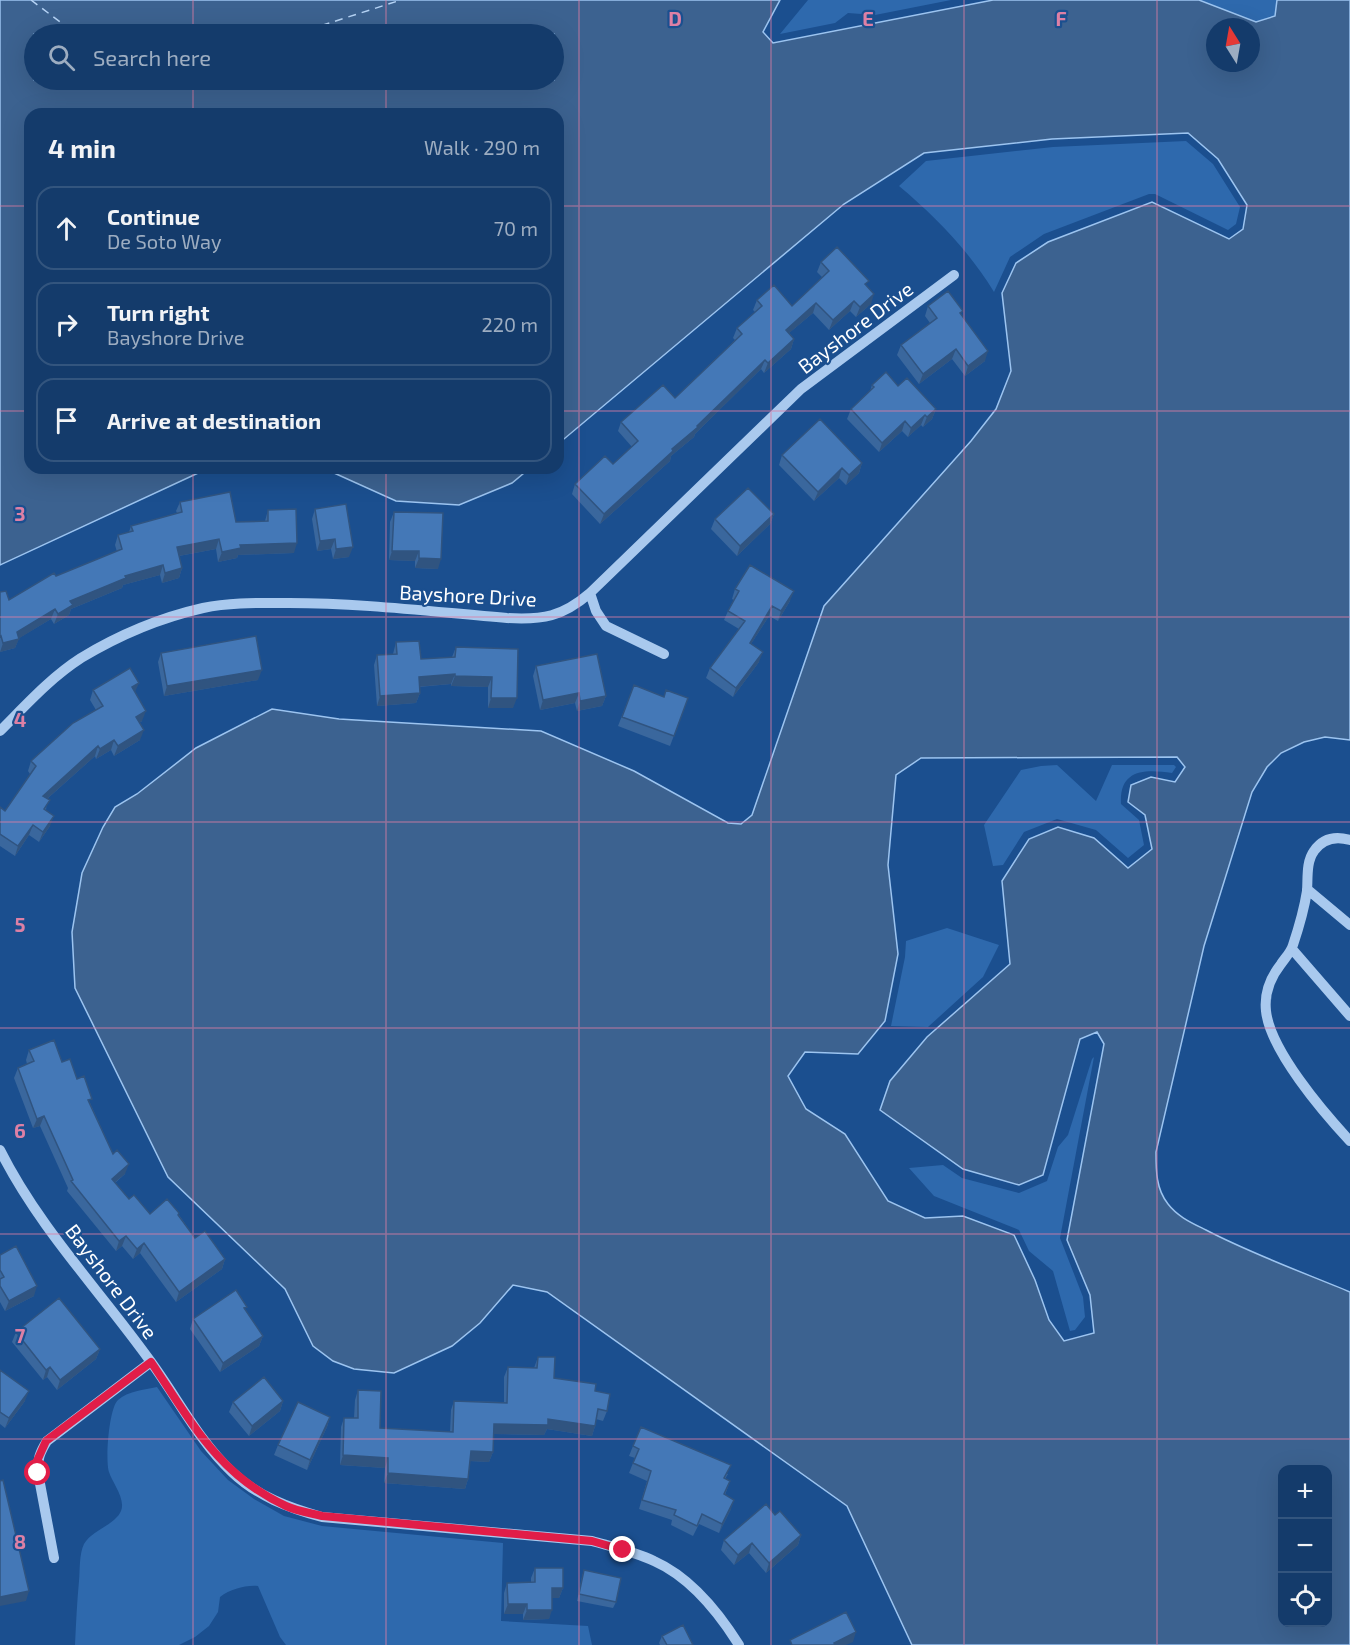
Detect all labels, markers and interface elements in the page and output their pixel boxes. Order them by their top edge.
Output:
text: D [668,6,682,30]
text: E [862,6,874,30]
text: F [1055,6,1067,30]
north arrow [1206,18,1260,72]
search box [24,24,564,90]
icon: search [45,41,78,74]
text: Search here [93,44,211,70]
text: 4 min [48,132,116,163]
text: Walk · 290 m [424,135,540,159]
text: Continue [107,203,200,229]
icon: ahead [50,212,83,245]
text: 70 m [494,216,538,240]
text: De Soto Way [107,229,222,253]
street label: Bayshore Drive [793,276,917,378]
text: Turn right [107,299,209,325]
icon: right [50,308,83,341]
text: 220 m [481,312,538,336]
text: Bayshore Drive [107,325,245,349]
icon: arrive [50,404,83,437]
text: Arrive at destination [107,407,321,433]
text: 3 [14,501,26,525]
street label: Bayshore Drive [399,579,537,611]
text: 4 [14,707,27,731]
text: 5 [14,912,26,936]
text: 6 [14,1118,26,1142]
street label: Bayshore Drive [61,1219,163,1343]
text: 7 [15,1323,26,1347]
route start [24,1459,50,1485]
map controls [1278,1465,1332,1627]
button: + [1278,1465,1332,1519]
button: − [1278,1519,1332,1573]
text: 8 [14,1529,26,1553]
route end [609,1536,635,1562]
button: locate [1278,1573,1332,1627]

